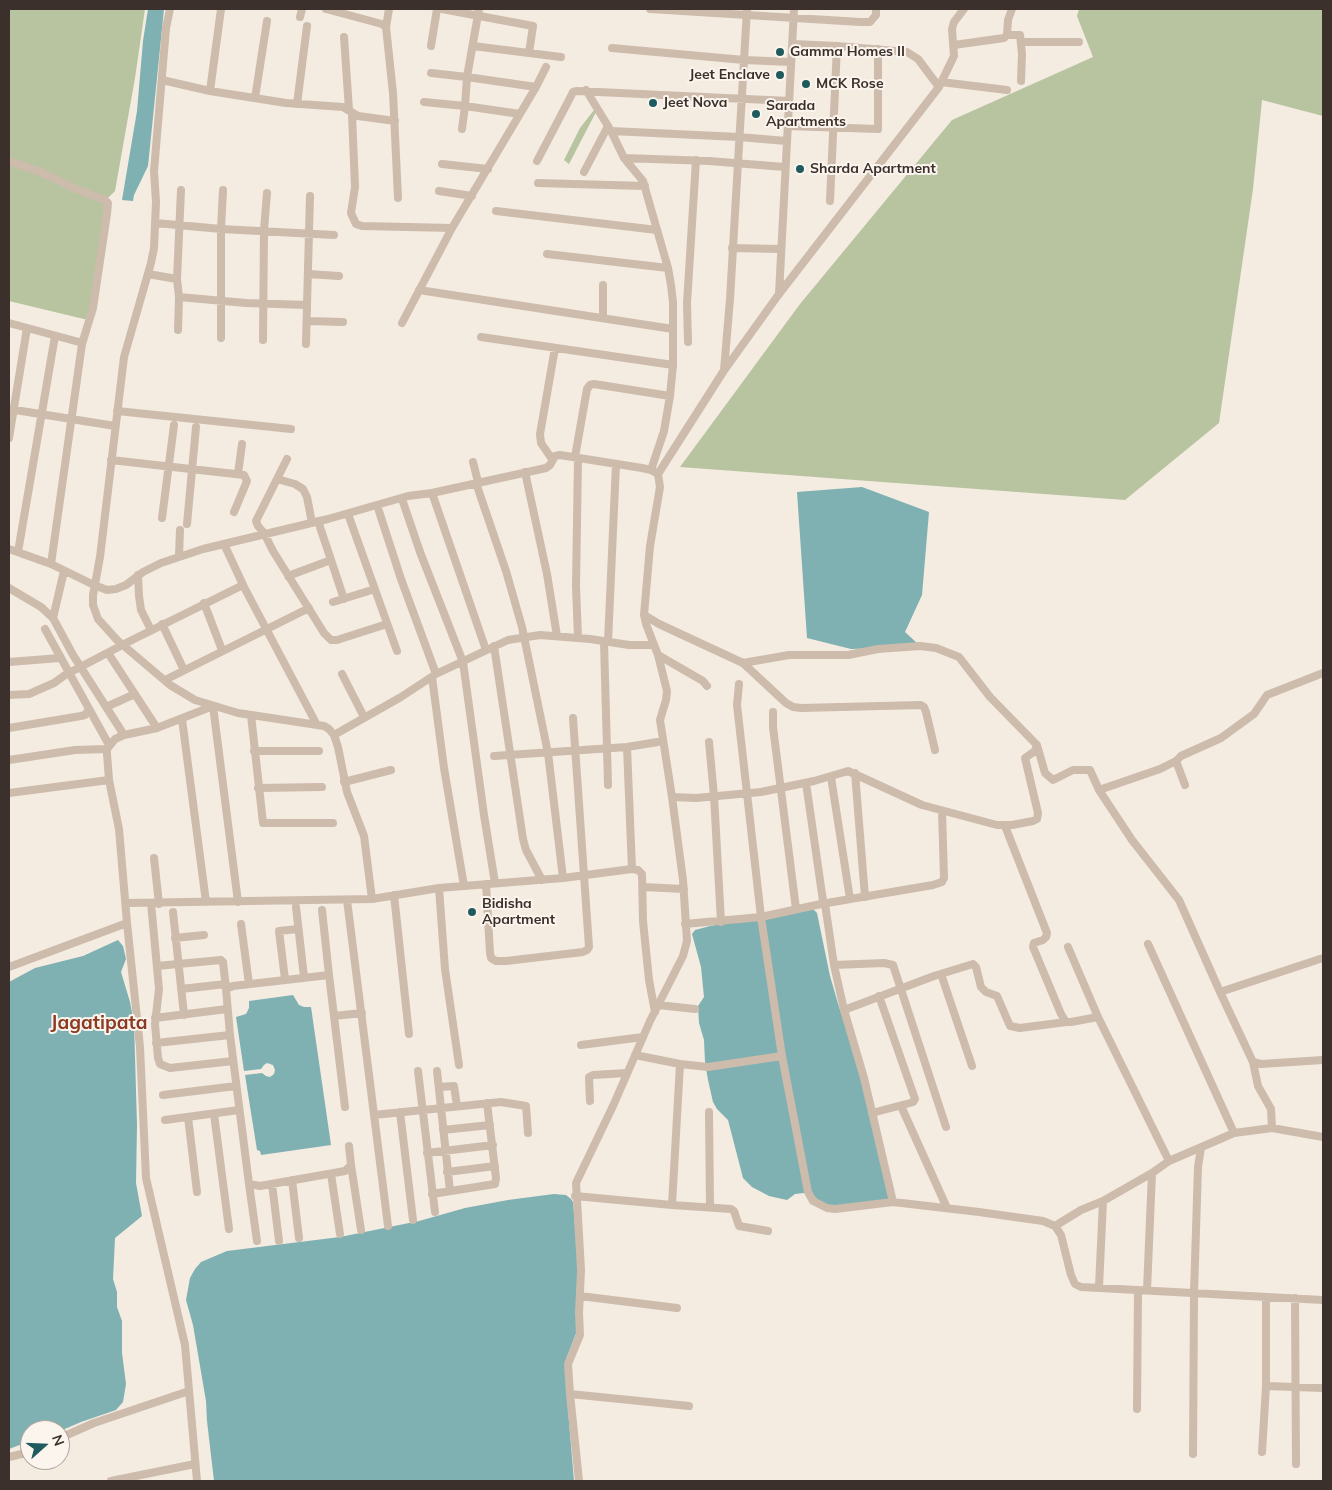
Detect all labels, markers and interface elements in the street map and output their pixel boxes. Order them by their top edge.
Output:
place label: Gamma Homes II [790,44,905,60]
marker: Gamma Homes II [774,46,786,58]
place label: Jeet Enclave [689,67,770,83]
marker: Jeet Enclave [774,69,786,81]
place label: MCK Rose [816,76,884,92]
marker: MCK Rose [800,78,812,90]
place label: Jeet Nova [663,95,727,111]
marker: Jeet Nova [647,97,659,109]
place label: Sarada Apartments [766,98,846,130]
marker: Sarada Apartments [750,108,762,120]
place label: Sharda Apartment [810,161,936,177]
marker: Sharda Apartment [794,163,806,175]
place label: Bidisha Apartment [482,896,555,929]
marker: Bidisha Apartment [466,906,478,918]
district label: Jagatipata [51,1012,147,1034]
north arrow [20,1420,70,1470]
text: N [48,1432,68,1448]

